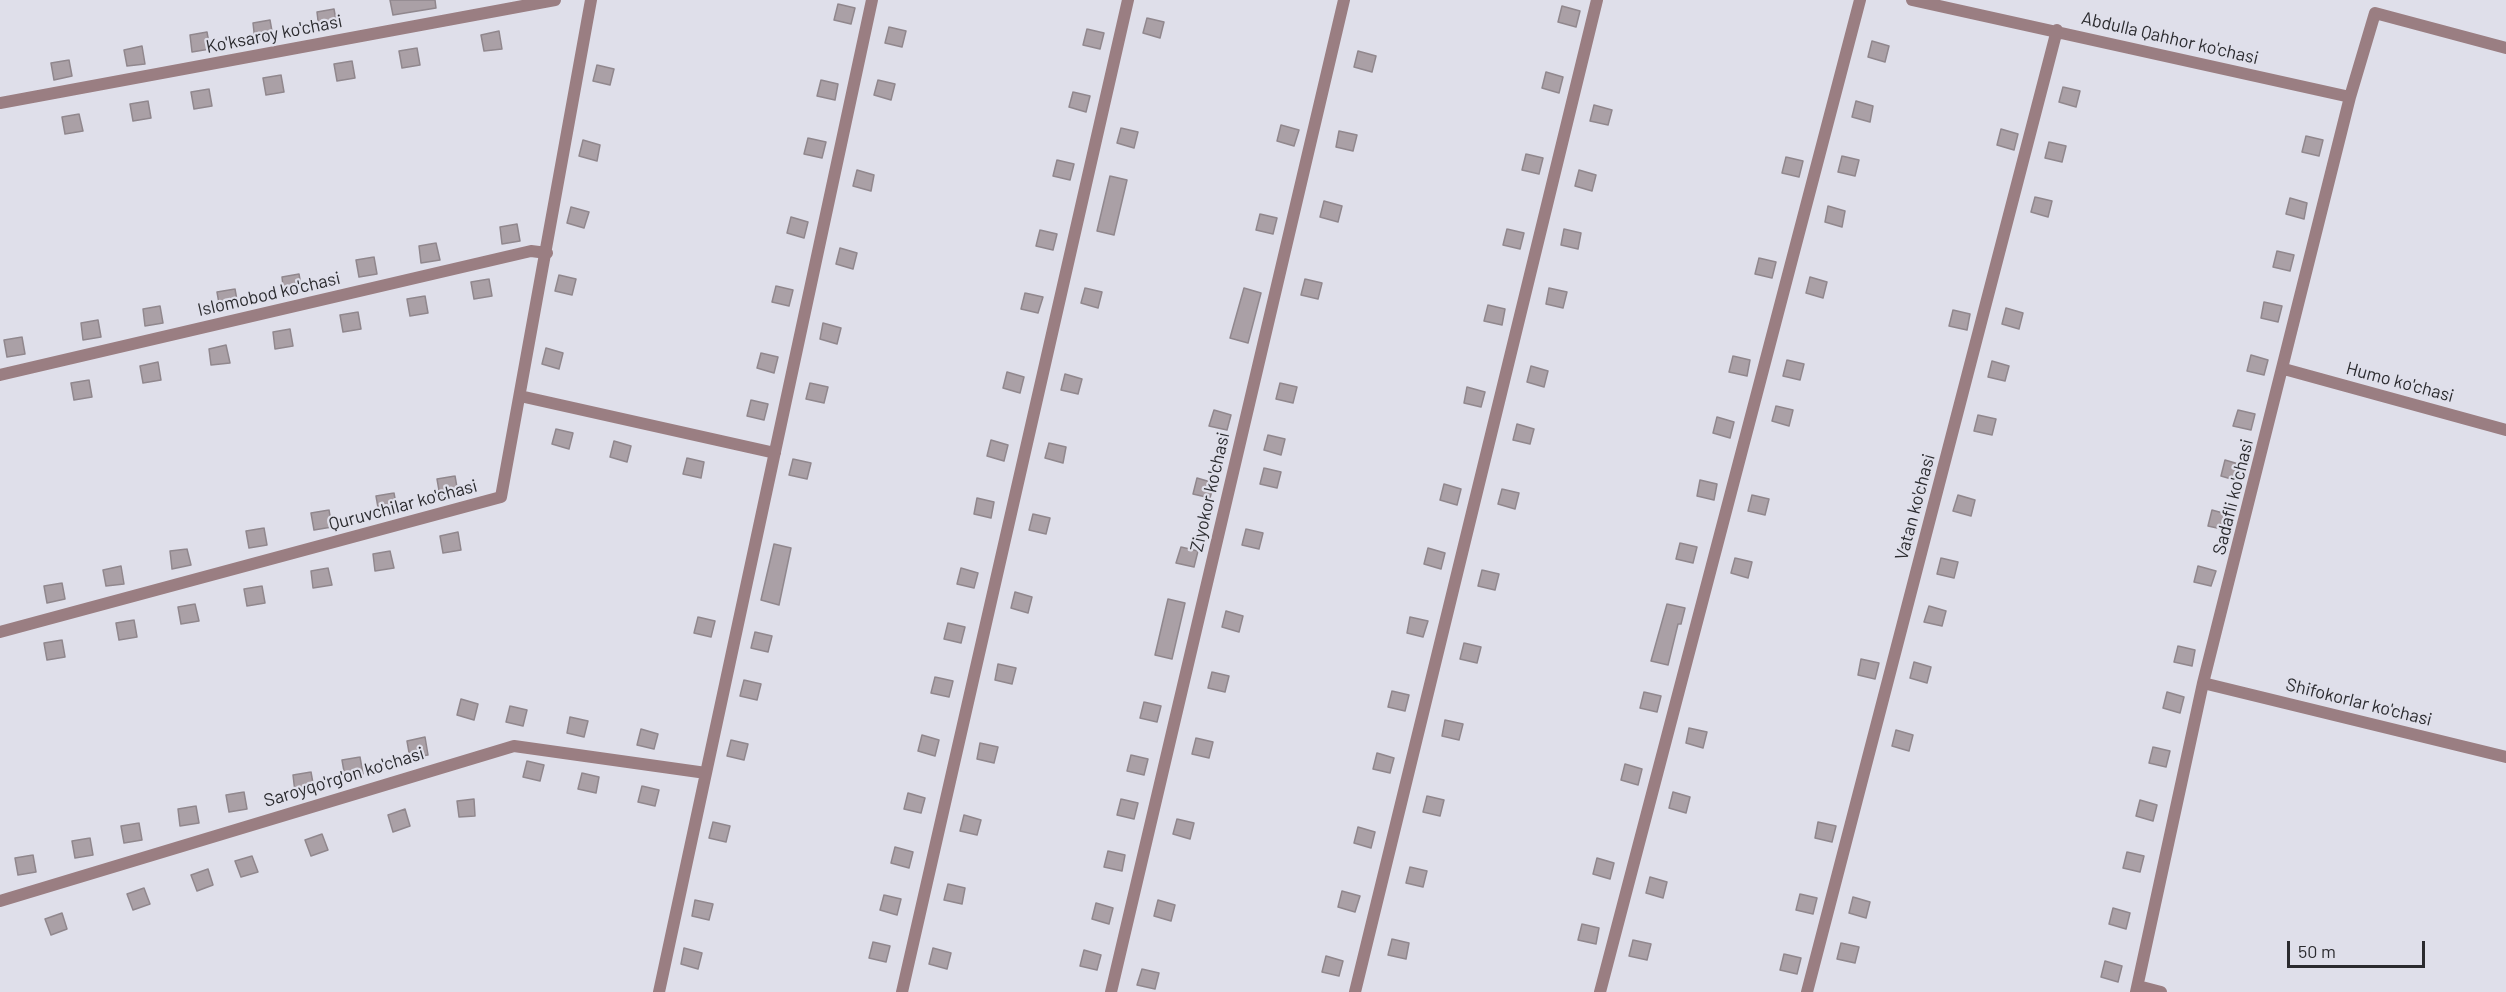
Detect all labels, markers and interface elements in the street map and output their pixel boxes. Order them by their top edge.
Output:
street label: Abdulla Qahhor ko'chasi [2079,7,2261,69]
street label: Ko'ksaroy ko'chasi [204,10,344,58]
street label: Islomobod ko'chasi [195,267,343,321]
street label: Humo ko'chasi [2344,357,2456,407]
street label: Ziyokor ko'chasi [1186,430,1234,554]
street label: Sadafli ko'chasi [2208,437,2258,557]
street label: Vatan ko'chasi [1890,451,1940,563]
street label: Quruvchilar ko'chasi [326,475,480,535]
street label: Shifokorlar ko'chasi [2284,673,2434,731]
street label: Saroyqo'rg'on ko'chasi [261,742,427,812]
scale bar [2290,929,2428,967]
text: 50 m [2298,940,2336,962]

